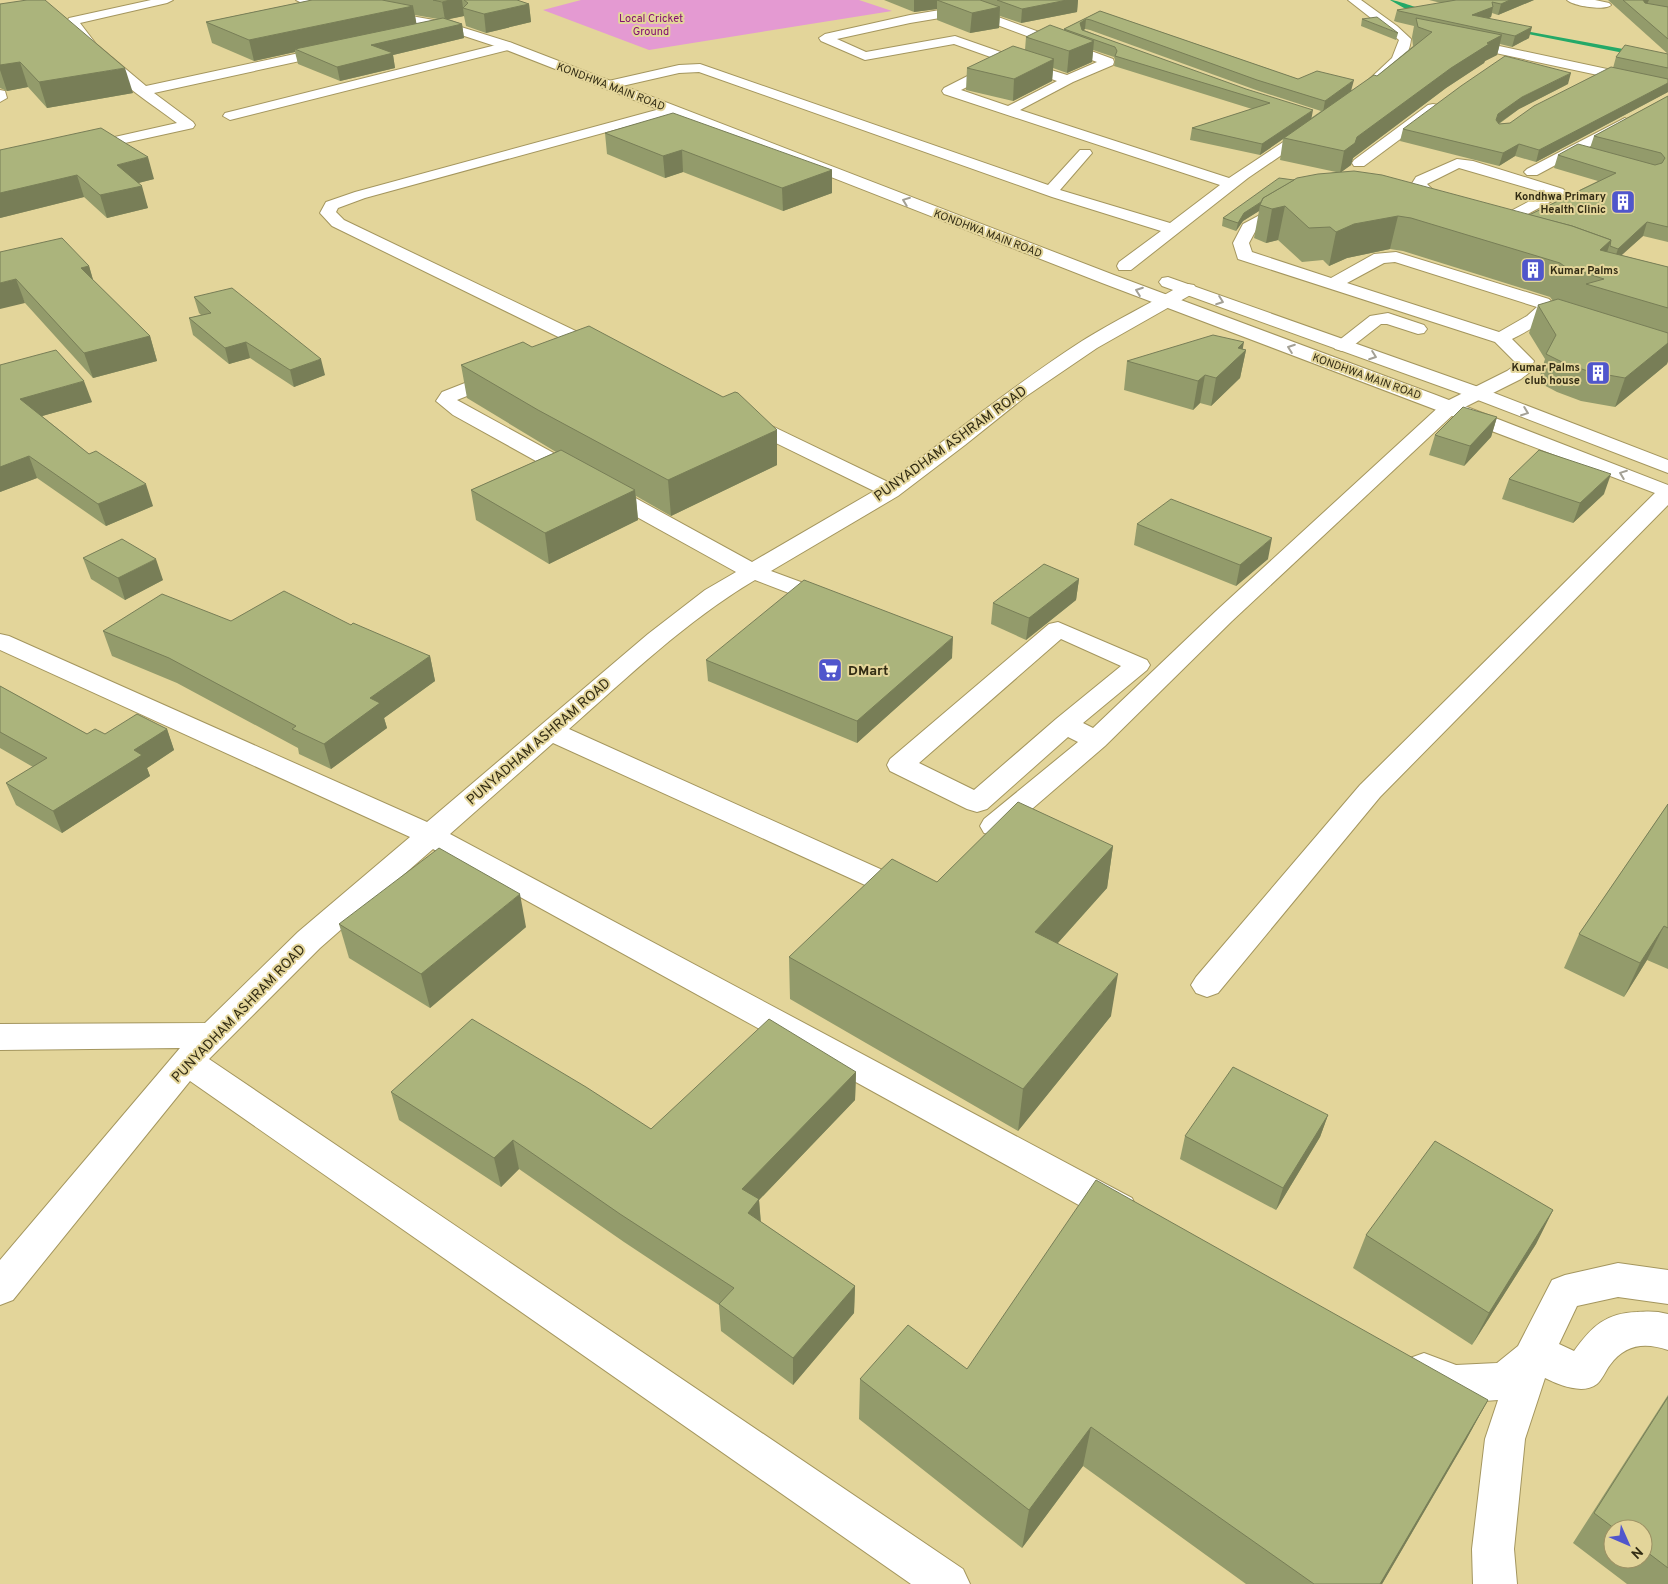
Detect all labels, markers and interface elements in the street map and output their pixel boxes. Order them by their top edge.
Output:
park label: Local Cricket Ground [619,12,683,39]
street label: KONDHWA MAIN ROAD [555,60,667,114]
building icon: Kondhwa Primary Health Clinic [1610,189,1636,215]
place label: Kondhwa Primary Health Clinic [1515,190,1606,217]
one-way arrow [902,197,910,207]
street label: KONDHWA MAIN ROAD [932,207,1044,261]
building icon: Kumar Palms [1520,257,1546,283]
place label: Kumar Palms [1550,264,1618,278]
one-way arrow [1135,287,1143,297]
one-way arrow [1215,295,1224,305]
one-way arrow [1287,344,1296,354]
one-way arrow [1368,350,1377,360]
street label: KONDHWA MAIN ROAD [1310,351,1423,403]
building icon: Kumar Palms club house [1585,360,1611,386]
place label: Kumar Palms club house [1512,361,1580,388]
street label: PUNYADHAM ASHRAM ROAD [871,383,1031,505]
one-way arrow [1520,406,1529,416]
one-way arrow [1619,470,1627,480]
supermarket icon: DMart [817,657,843,683]
place label: DMart [848,663,889,680]
street label: PUNYADHAM ASHRAM ROAD [464,675,614,809]
street label: PUNYADHAM ASHRAM ROAD [169,942,309,1086]
north arrow [1603,1519,1653,1569]
text: N [1627,1543,1646,1562]

